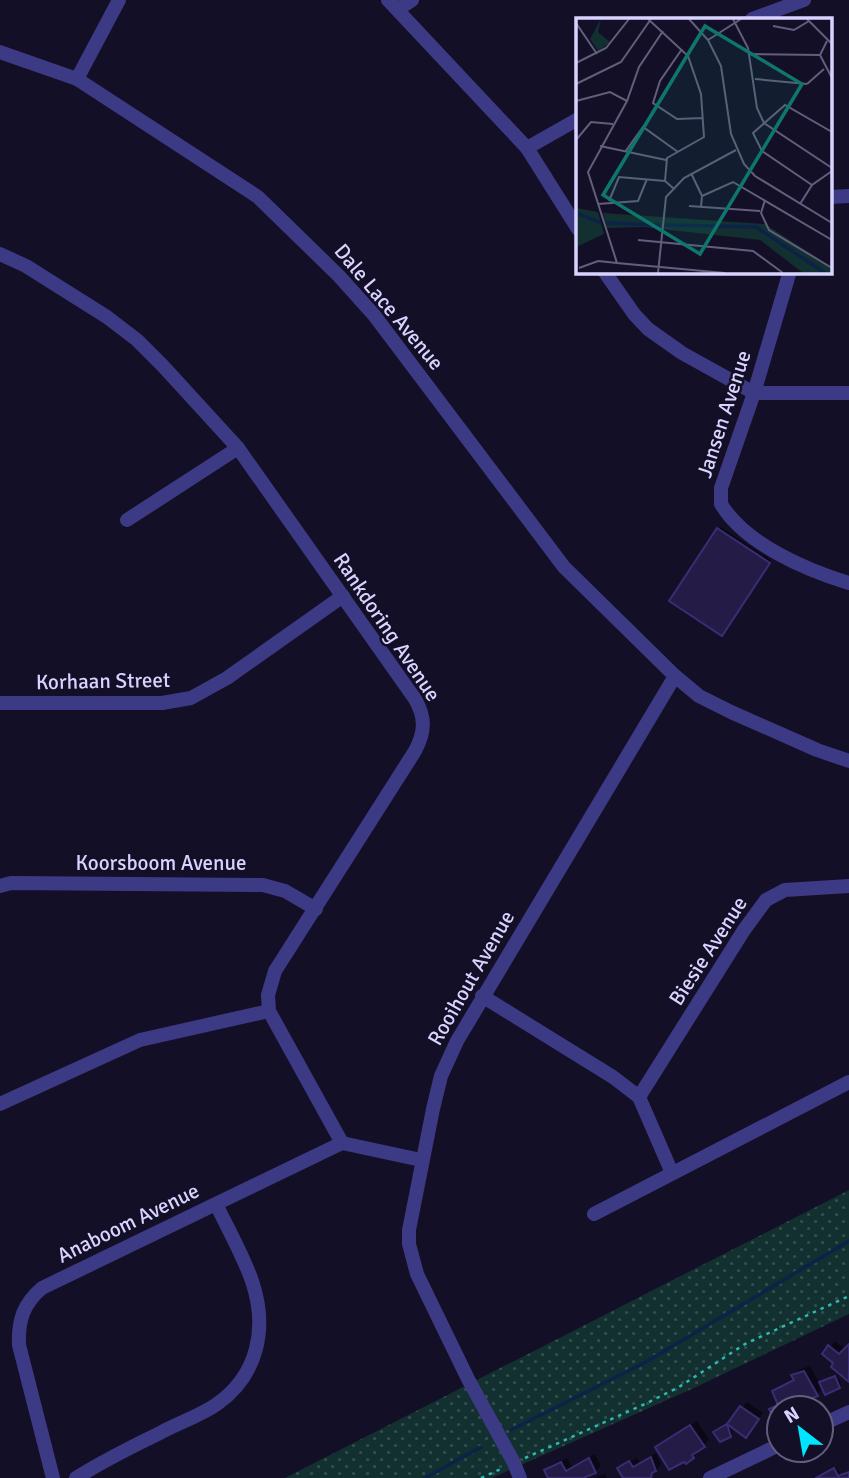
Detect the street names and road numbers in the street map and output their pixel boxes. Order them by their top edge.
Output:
street label: Dale Lace Avenue [329,238,449,376]
street label: Jansen Avenue [691,347,757,481]
street label: Rankdoring Avenue [328,548,446,706]
street label: Korhaan Street [36,667,170,695]
street label: Koorsboom Avenue [76,850,246,876]
street label: Biesie Avenue [663,892,753,1010]
street label: Rooihout Avenue [422,906,520,1050]
street label: Anaboom Avenue [53,1177,203,1269]

